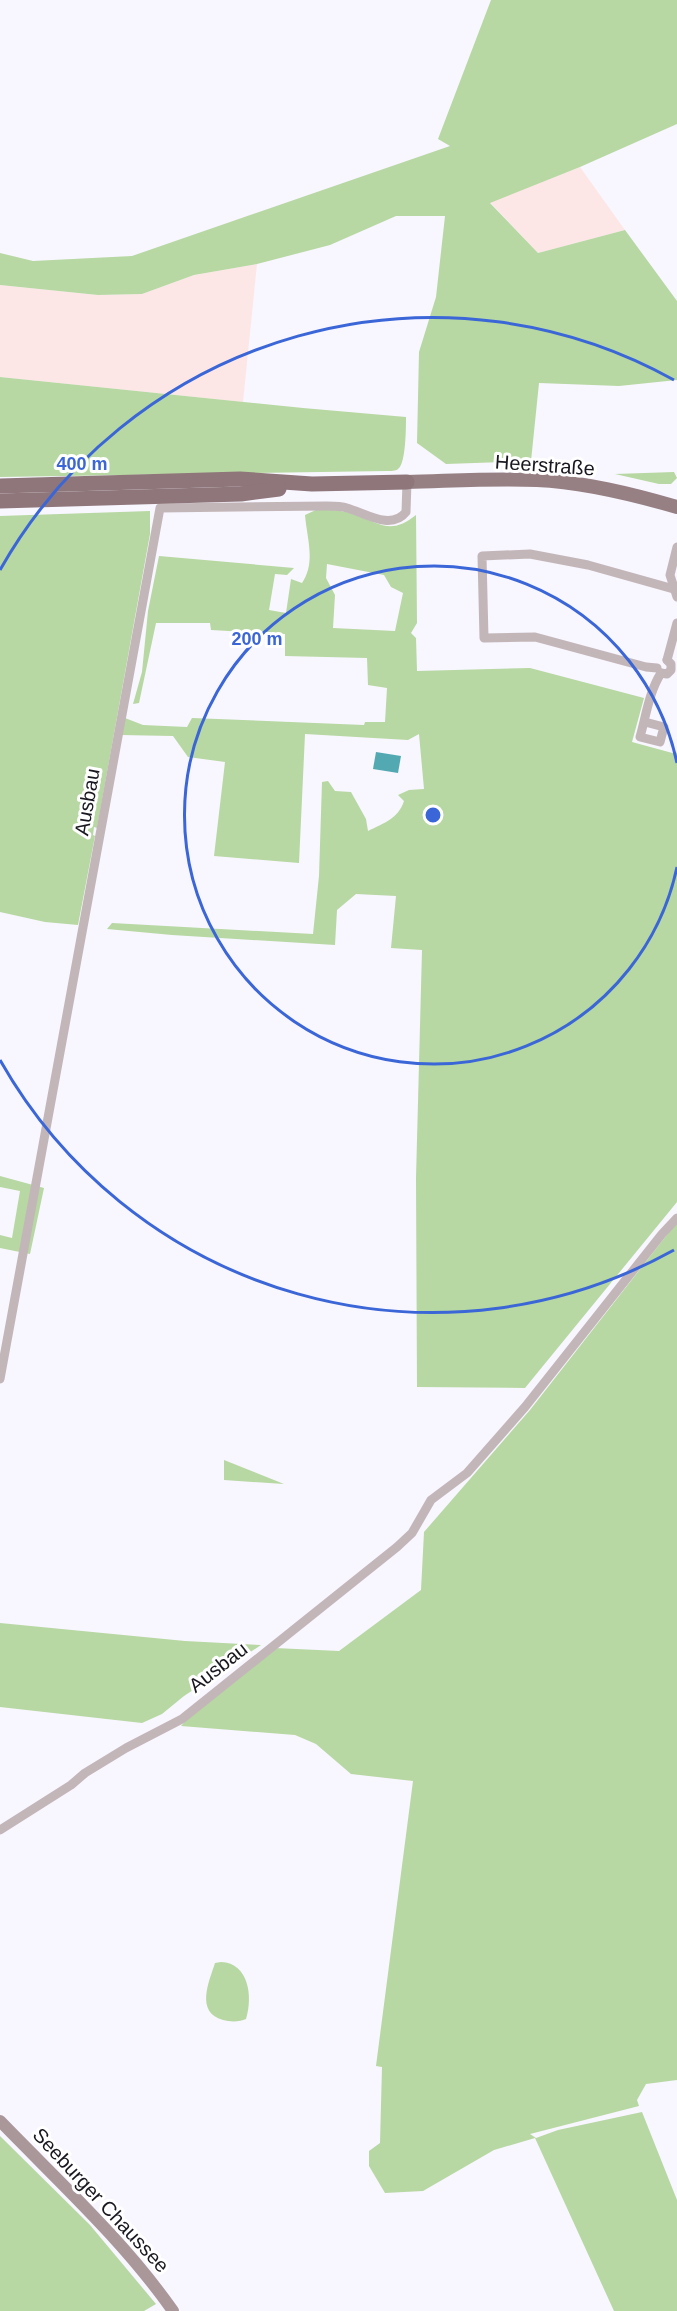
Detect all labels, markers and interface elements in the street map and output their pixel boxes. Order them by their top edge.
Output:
street label: Heerstraße [494,451,596,479]
text: 400 m [56,454,108,474]
text: 200 m [231,629,283,649]
street label: Ausbau [70,767,104,837]
centre of rings [423,805,443,825]
street label: Ausbau [184,1637,252,1697]
street label: Seeburger Chaussee [29,2123,173,2277]

